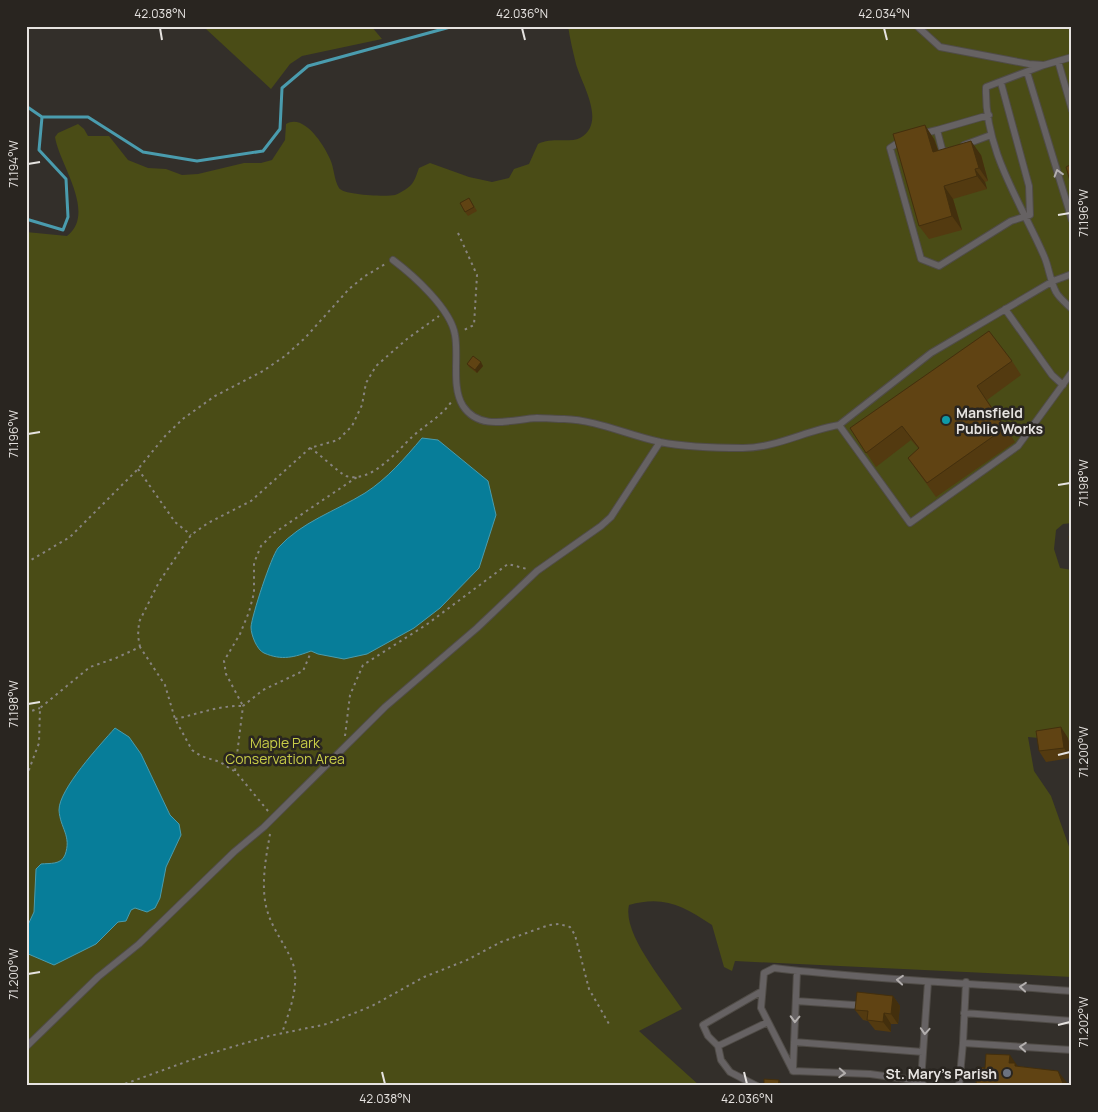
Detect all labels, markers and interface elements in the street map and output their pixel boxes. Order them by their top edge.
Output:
text: 42.038°N [134,5,186,22]
text: 42.036°N [496,5,548,22]
text: 42.034°N [858,5,910,22]
text: 71.194°W [5,139,22,188]
one-way arrow [1054,170,1064,178]
text: 71.196°W [1075,188,1092,237]
place label: Mansfield Public Works [956,403,1043,438]
text: 71.196°W [5,409,22,458]
marker: Mansfield Public Works [940,414,952,426]
text: 71.198°W [1075,458,1092,507]
text: 71.198°W [5,679,22,728]
text: 71.200°W [1075,726,1092,778]
park label: Maple Park Conservation Area [225,733,345,768]
text: 71.200°W [5,948,22,1000]
one-way arrow [896,974,904,985]
one-way arrow [1019,982,1027,993]
text: 71.202°W [1075,996,1092,1047]
one-way arrow [790,1016,801,1024]
one-way arrow [919,1027,930,1035]
one-way arrow [1019,1042,1027,1053]
place label: St. Mary's Parish [886,1064,997,1083]
marker: St. Mary's Parish [1001,1067,1013,1079]
one-way arrow [838,1068,846,1079]
text: 42.038°N [359,1090,411,1107]
text: 42.036°N [721,1090,773,1107]

